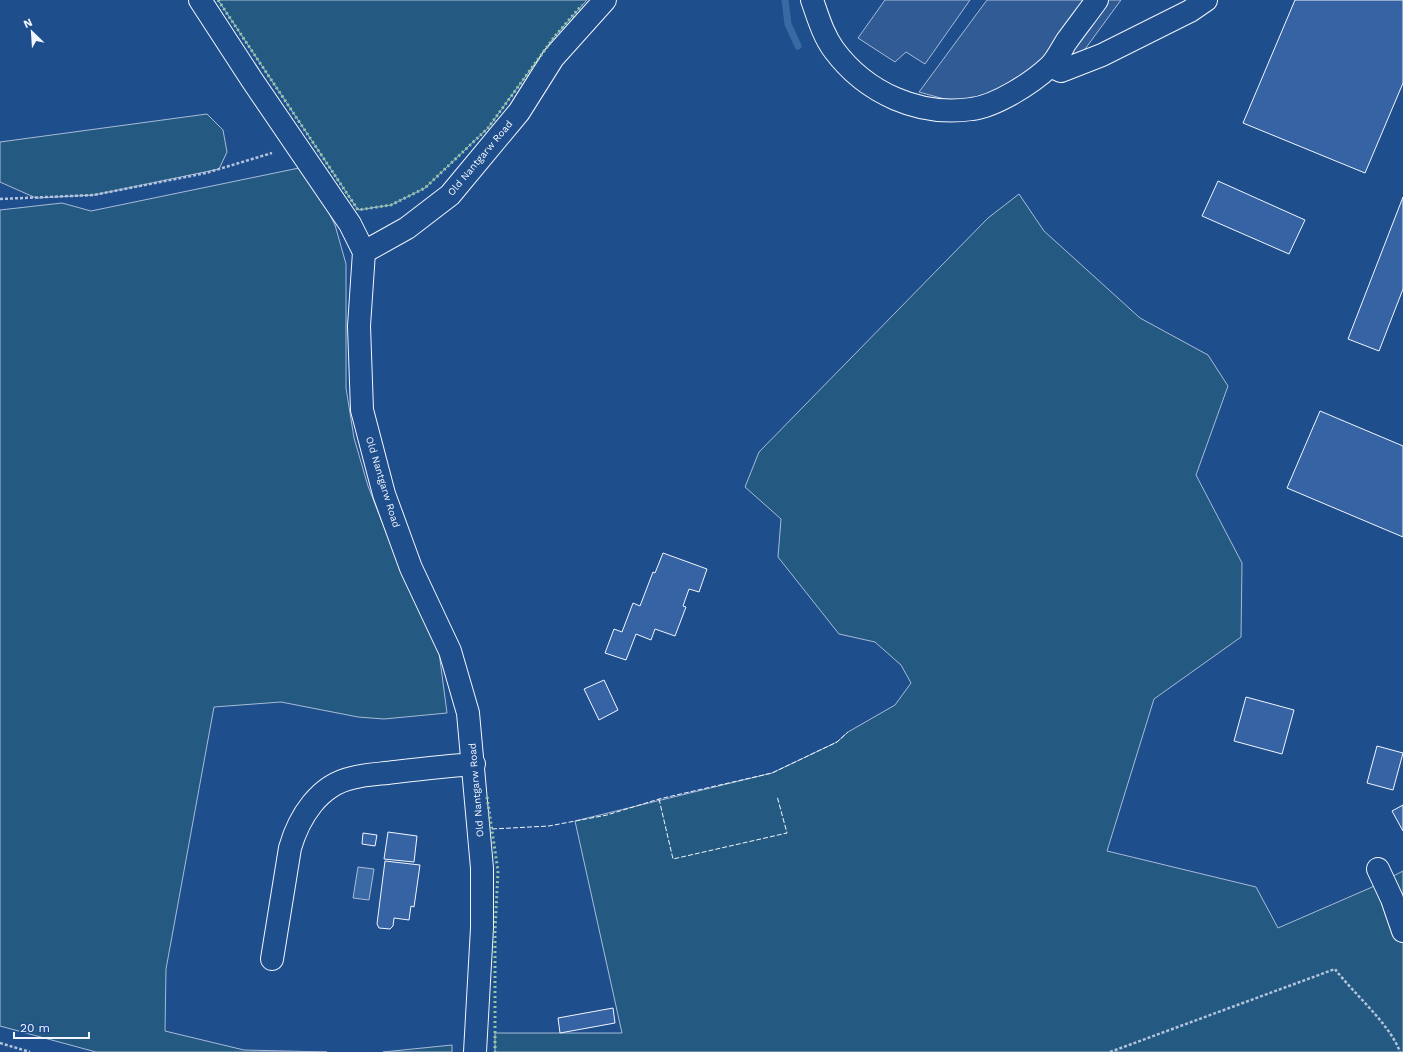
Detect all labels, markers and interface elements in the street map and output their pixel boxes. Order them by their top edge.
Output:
north arrow [12,12,52,52]
text: N [22,16,34,31]
street label: Old Nantgarw Road [445,118,515,198]
street label: Old Nantgarw Road [364,435,402,529]
street label: Old Nantgarw Road [466,742,486,838]
scale bar [14,1014,89,1040]
text: 20 m [20,1021,50,1035]

